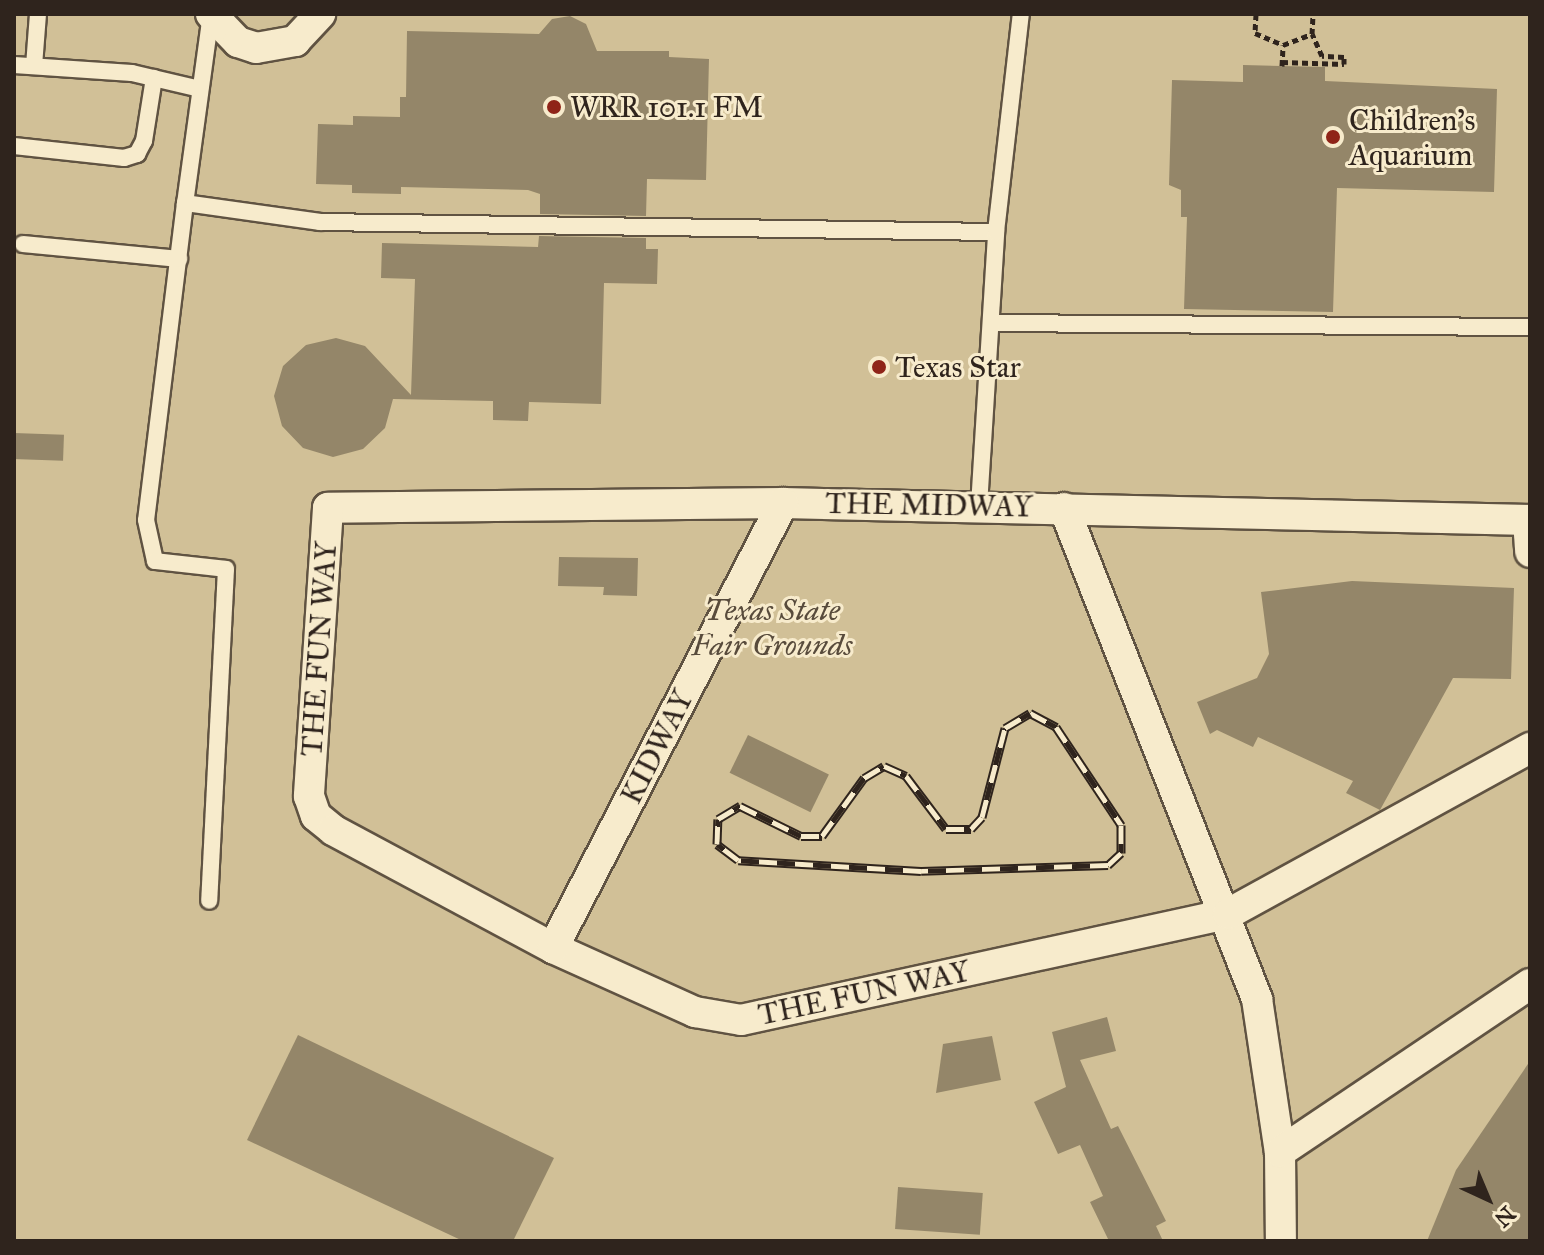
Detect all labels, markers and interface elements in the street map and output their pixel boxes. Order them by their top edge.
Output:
place label: WRR 101.1 FM [570,89,763,125]
marker: WRR 101.1 FM [545,98,563,116]
place label: Children's Aquarium [1349,102,1475,172]
marker: Children's Aquarium [1324,128,1342,146]
place label: Texas Star [895,349,1021,385]
marker: Texas Star [870,358,888,376]
street label: THE MIDWAY [825,485,1033,525]
street label: THE FUN WAY [294,540,344,758]
park label: Texas State Fair Grounds [692,592,852,662]
street label: KIDWAY [613,684,701,810]
street label: THE FUN WAY [755,953,973,1033]
north arrow [1448,1159,1528,1239]
text: N [1489,1200,1521,1233]

